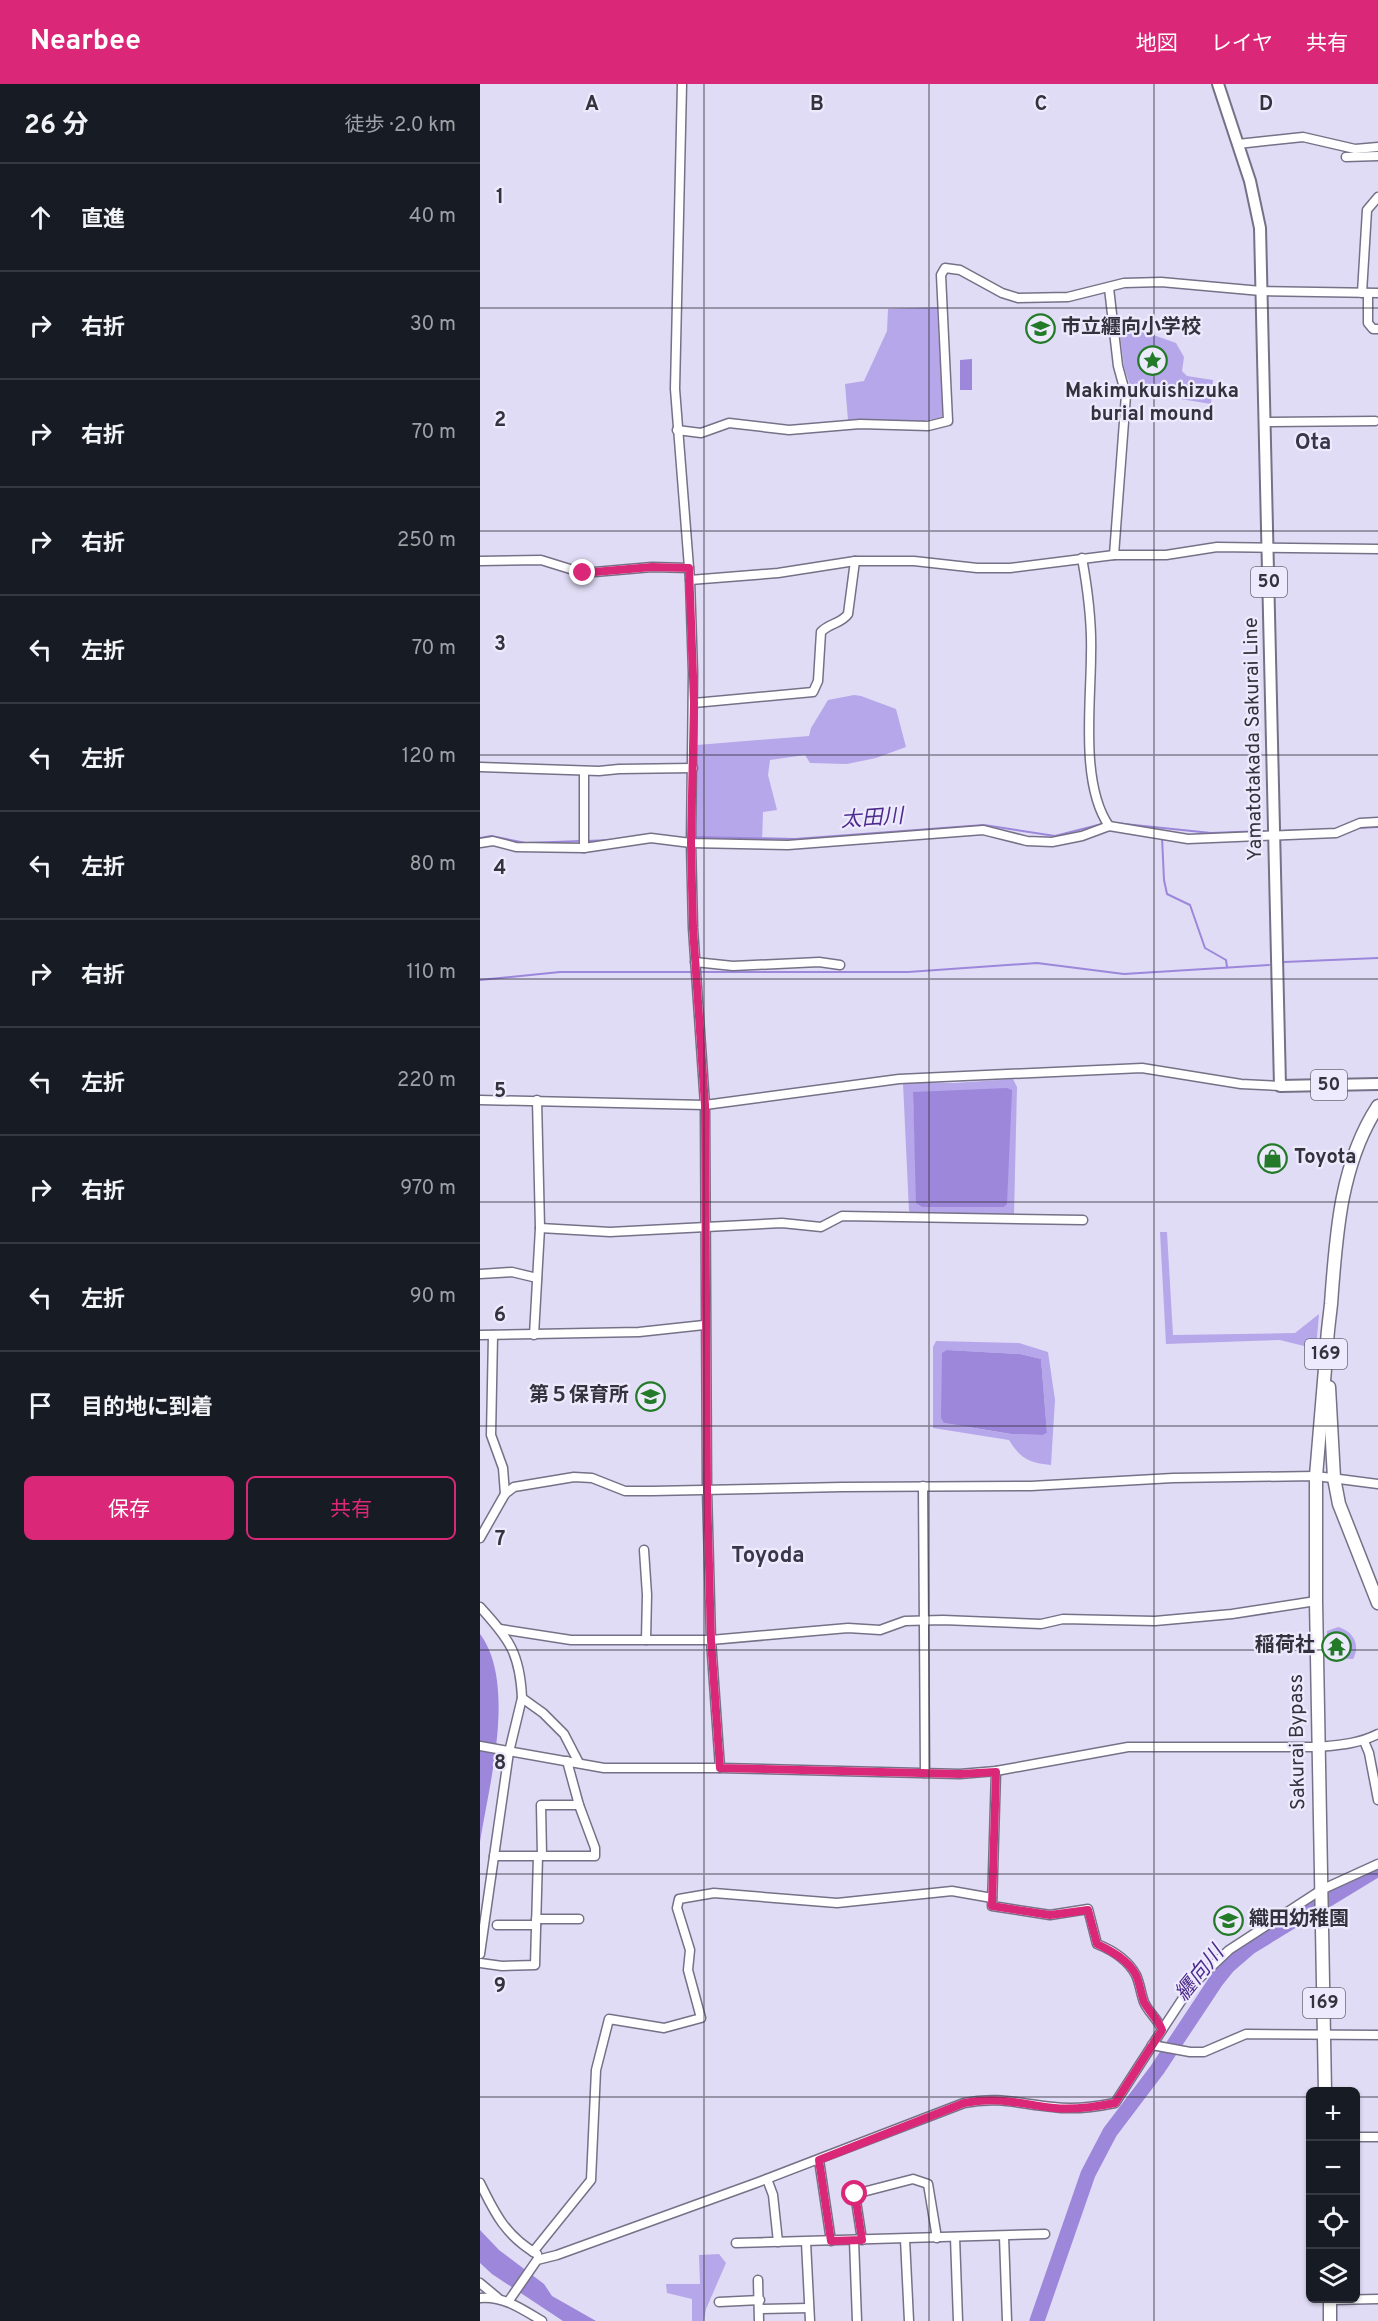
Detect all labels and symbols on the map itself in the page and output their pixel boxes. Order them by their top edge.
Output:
text: A [585,92,599,118]
text: B [810,92,824,118]
text: C [1035,92,1047,118]
text: D [1259,92,1273,118]
text: 1 [496,185,504,211]
school or university icon: 市立纒向小学校 [1024,312,1056,344]
place label: 市立纒向小学校 [1061,315,1201,341]
place icon: Makimukuishizuka burial mound [1136,345,1168,377]
place label: Makimukuishizuka burial mound [1065,379,1239,428]
text: 2 [494,408,506,434]
district label: Ota [1295,430,1331,457]
route end [569,559,595,585]
road number: 50 [1251,567,1287,597]
street label: Yamatotakada Sakurai Line [1239,617,1269,861]
text: 3 [494,632,506,658]
water label: 太田川 [840,803,906,835]
text: 4 [494,856,506,882]
road number: 50 [1311,1070,1347,1100]
text: 5 [494,1079,506,1105]
shop icon: Toyota [1257,1142,1289,1174]
place label: Toyota [1294,1145,1357,1171]
text: 6 [494,1303,506,1329]
road number: 169 [1305,1339,1347,1369]
school or university icon: 第５保育所 [634,1380,666,1412]
place label: 第５保育所 [529,1383,629,1409]
text: 7 [495,1527,505,1553]
district label: Toyoda [731,1543,805,1570]
temple icon: 稲荷社 [1320,1630,1352,1662]
place label: 稲荷社 [1255,1633,1315,1659]
street label: Sakurai Bypass [1284,1674,1312,1810]
text: 8 [494,1751,506,1777]
school or university icon: 織田幼稚園 [1212,1904,1244,1936]
place label: 織田幼稚園 [1249,1907,1349,1933]
water label: 纒向川 [1170,1939,1232,2007]
text: 9 [494,1974,506,2000]
road number: 169 [1303,1988,1345,2018]
route start [841,2180,867,2206]

